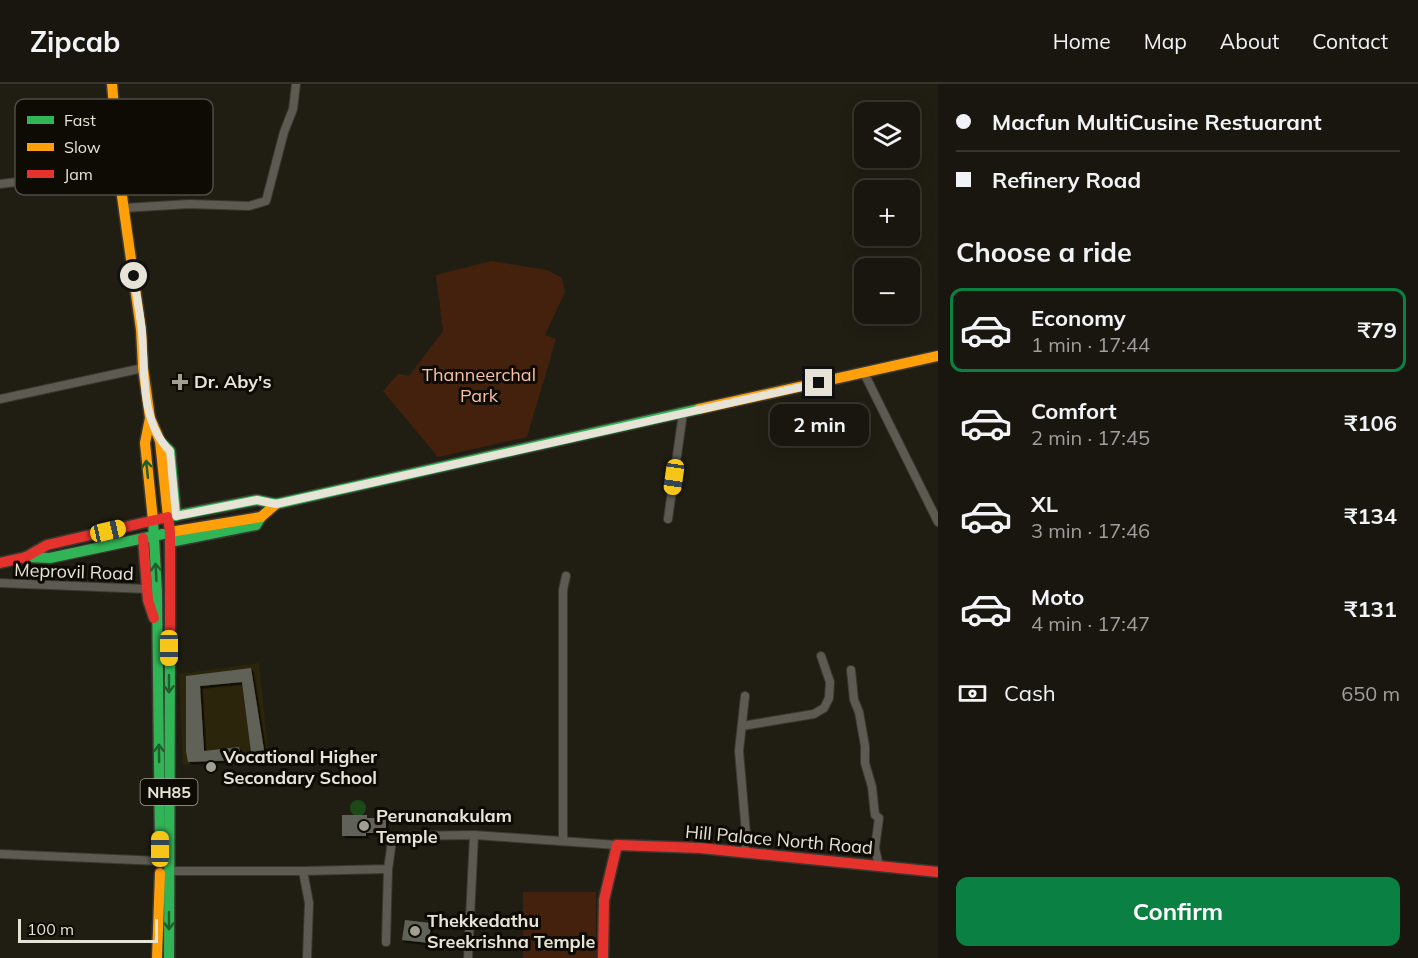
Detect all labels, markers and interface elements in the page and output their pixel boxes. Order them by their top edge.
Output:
text: Zipcab [30,24,120,59]
text: Home [1053,28,1111,54]
text: Map [1144,28,1187,54]
text: About [1220,28,1279,54]
text: Contact [1312,28,1388,54]
legend [15,99,213,195]
map controls [854,102,920,324]
button: layers [854,102,920,168]
text: Macfun MultiCusine Restuarant [992,108,1322,136]
text: Fast [64,110,96,130]
text: Slow [64,137,101,157]
text: Jam [64,164,93,184]
text: Refinery Road [992,166,1141,194]
button: + [854,180,920,246]
text: Choose a ride [956,235,1132,269]
button: − [854,258,920,324]
route start [120,262,147,289]
icon: car [959,303,1013,357]
text: Economy [1031,304,1126,332]
text: ₹79 [1357,316,1397,344]
text: 1 min · 17:44 [1031,332,1150,357]
park label: Thanneerchal Park [422,363,536,407]
route end [805,369,832,396]
place label: Dr. Aby's [194,370,271,393]
marker: Dr. Aby's [171,373,189,391]
icon: car [959,396,1013,450]
text: Comfort [1031,397,1117,425]
callout: 2 min [770,404,868,446]
text: ₹106 [1344,409,1397,437]
text: 2 min [793,412,846,437]
text: 2 min · 17:45 [1031,425,1150,450]
car [663,458,685,496]
one-way arrow [141,459,152,479]
icon: car [959,489,1013,543]
text: XL [1031,490,1058,518]
text: ₹134 [1344,502,1397,530]
car [88,518,128,544]
text: 3 min · 17:46 [1031,518,1150,543]
street label: Meprovil Road [14,558,134,585]
one-way arrow [150,562,161,582]
icon: car [959,582,1013,636]
text: Moto [1031,583,1084,611]
text: ₹131 [1344,595,1397,623]
text: 4 min · 17:47 [1031,611,1150,636]
car [160,630,178,666]
one-way arrow [163,674,175,694]
icon: cash [956,677,989,710]
text: Cash [1004,679,1056,707]
text: 650 m [1341,681,1400,706]
one-way arrow [153,743,165,763]
place label: Vocational Higher Secondary School [222,745,378,789]
marker: Vocational Higher Secondary School [204,760,218,774]
road number: NH85 [140,779,198,805]
place label: Perunanakulam Temple [376,804,512,848]
marker: Perunanakulam Temple [357,819,371,833]
street label: Hill Palace North Road [684,820,874,859]
car [151,831,169,867]
button: Confirm [956,877,1400,946]
place label: Thekkedathu Sreekrishna Temple [427,909,595,953]
one-way arrow [163,910,175,930]
scale bar [18,916,158,944]
text: 100 m [27,919,74,939]
marker: Thekkedathu Sreekrishna Temple [408,924,422,938]

